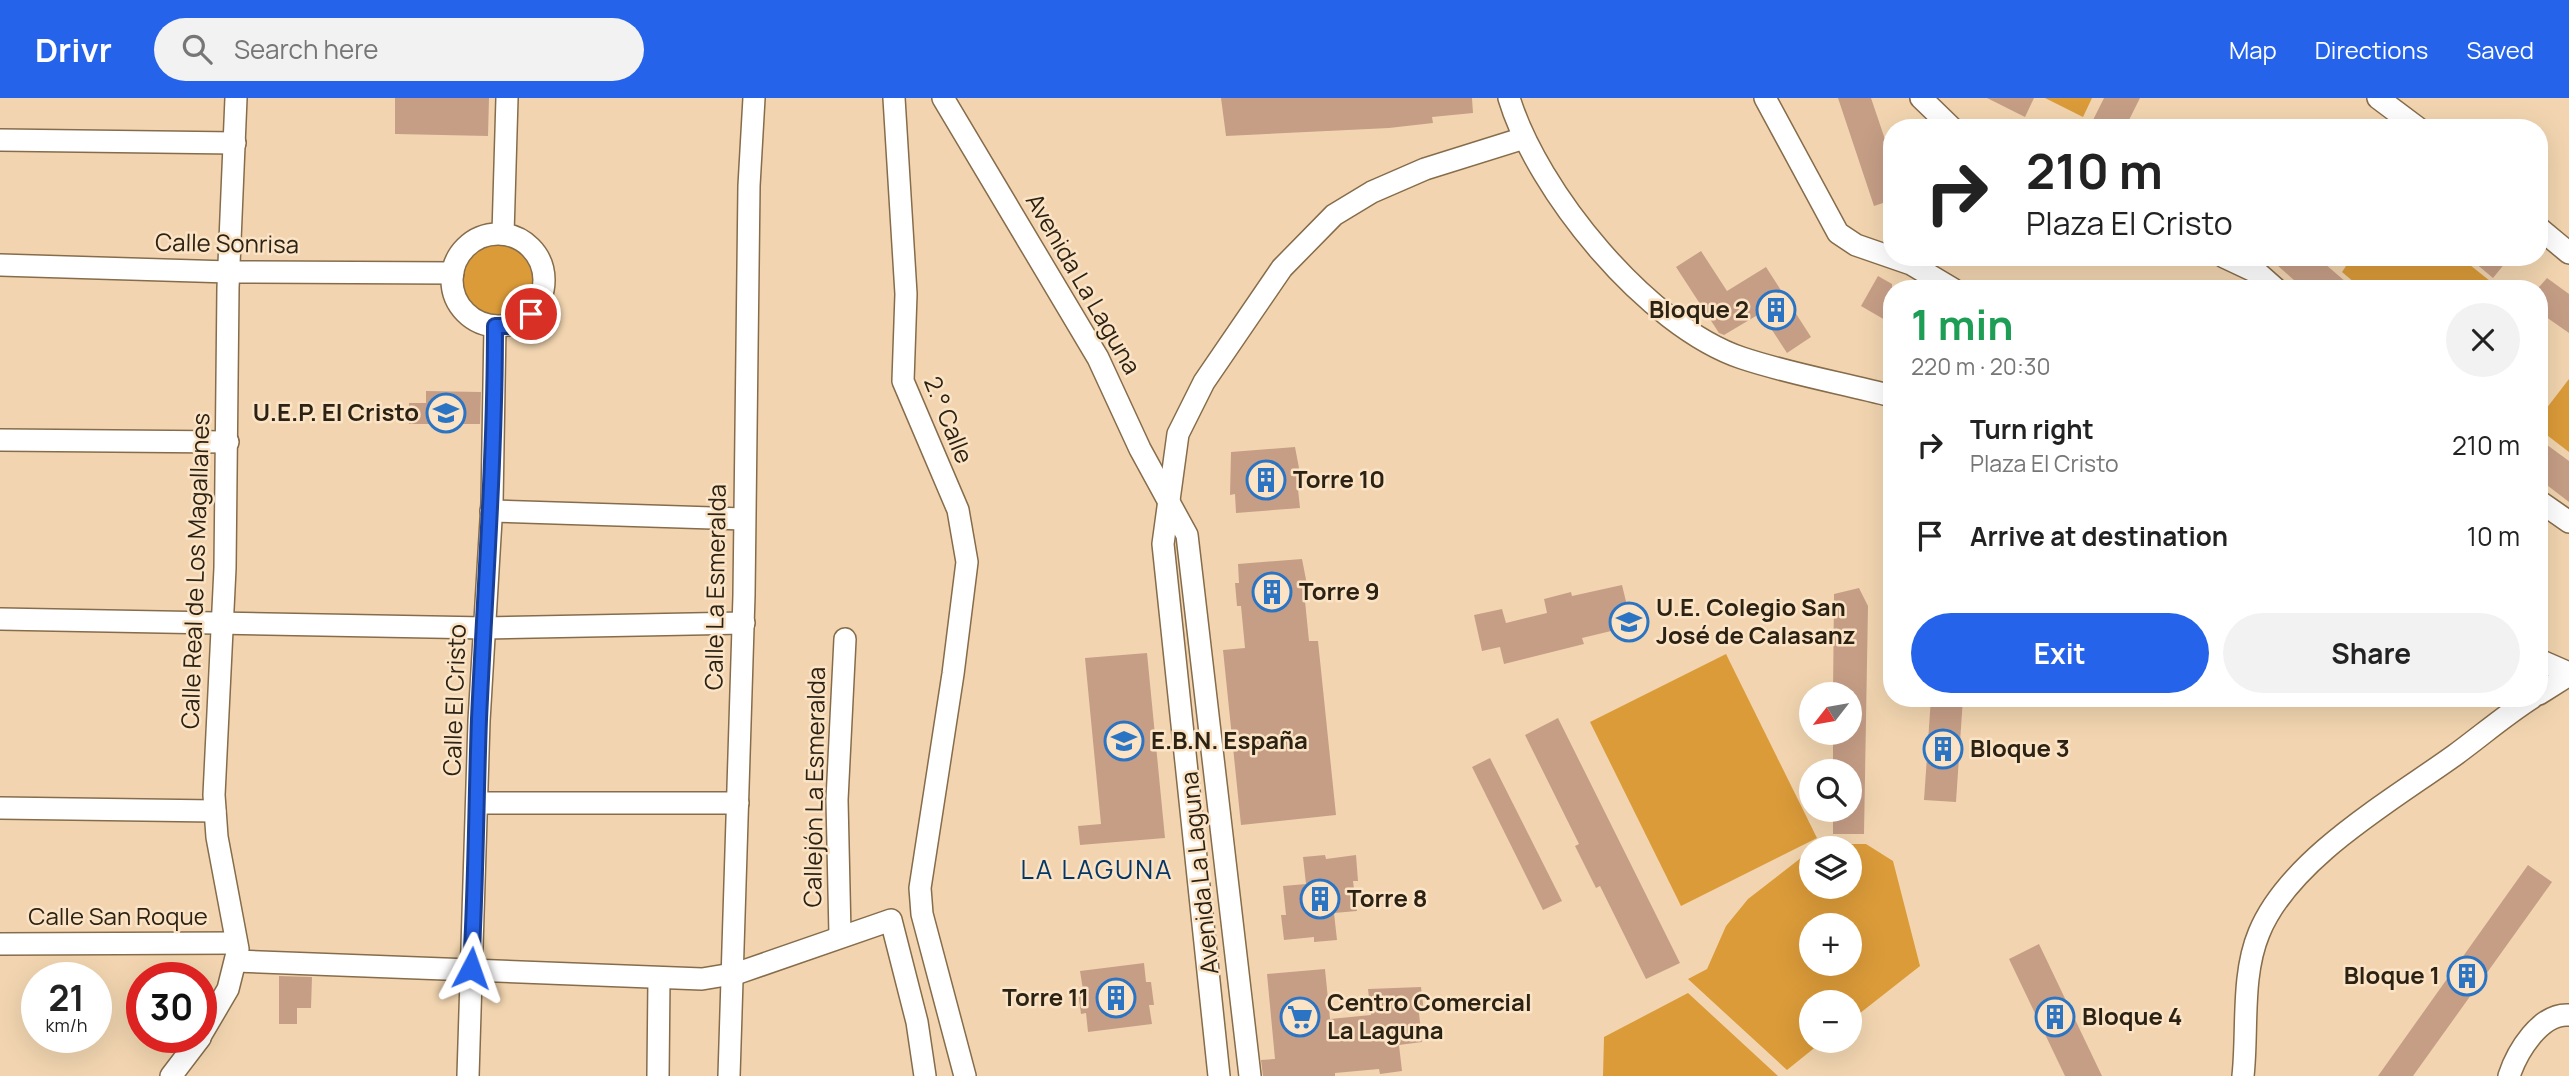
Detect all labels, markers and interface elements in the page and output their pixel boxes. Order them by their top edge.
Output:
search box [154,18,644,81]
text: Drivr [35,27,112,72]
icon: search [178,30,216,68]
text: Search here [234,31,378,67]
text: Map [2229,33,2277,66]
text: Directions [2315,33,2428,66]
text: Saved [2466,33,2534,66]
text: 210 m [2026,137,2163,204]
icon: right [1911,147,2002,238]
street label: Avenida La Laguna [1019,187,1150,380]
text: Plaza El Cristo [2026,201,2233,245]
street label: Calle Sonrisa [155,225,299,260]
pin [501,284,561,344]
building icon: Bloque 2 [1755,289,1797,331]
place label: Bloque 2 [1649,292,1749,325]
icon: arrive [512,295,550,333]
text: 1 min [1911,295,2014,353]
button: close [2446,303,2520,377]
text: 220 m · 20:30 [1911,350,2051,382]
street label: 2.° Calle [917,371,982,468]
school or university icon: U.E.P. El Cristo [425,392,467,434]
place label: U.E.P. El Cristo [253,395,419,428]
text: Turn right [1970,411,2094,447]
street label: Calle Real de Los Magallanes [172,412,217,730]
icon: right [1911,426,1949,464]
text: 210 m [2452,427,2520,463]
text: Plaza El Cristo [1970,447,2119,479]
building icon: Torre 10 [1245,459,1287,501]
place label: Torre 10 [1293,462,1385,495]
street label: Calle La Esmeralda [696,484,733,690]
icon: arrive [1911,517,1949,555]
text: Arrive at destination [1970,518,2228,554]
text: 10 m [2467,518,2520,554]
building icon: Torre 9 [1251,571,1293,613]
place label: Torre 9 [1299,574,1380,607]
place label: U.E. Colegio San José de Calasanz [1656,590,1856,651]
school or university icon: U.E. Colegio San José de Calasanz [1608,601,1650,643]
button: Exit [1911,613,2209,693]
button: Share [2223,613,2520,693]
street label: Calle El Cristo [434,623,473,776]
street label: Callejón La Esmeralda [795,666,832,908]
north arrow [1799,682,1862,746]
map controls [1799,682,1862,1053]
school or university icon: E.B.N. España [1103,720,1145,762]
place label: E.B.N. España [1151,723,1308,756]
building icon: Bloque 3 [1922,728,1964,770]
place label: Bloque 3 [1970,731,2070,764]
button: search [1799,759,1862,822]
street label: Avenida La Laguna [1171,770,1226,976]
button: layers [1799,836,1862,899]
district label: LA LAGUNA [1020,851,1174,887]
building icon: Torre 8 [1299,878,1341,920]
place label: Torre 8 [1347,881,1427,914]
street label: Calle San Roque [28,899,208,932]
button: + [1799,913,1862,976]
position arrow [434,931,508,1005]
building icon: Bloque 1 [2446,955,2488,997]
place label: Bloque 1 [2344,958,2440,991]
speed limit sign: 30 [126,962,217,1053]
text: 21 [48,974,85,1022]
building icon: Torre 11 [1095,977,1137,1019]
place label: Torre 11 [1002,980,1089,1013]
place label: Centro Comercial La Laguna [1327,985,1532,1046]
button: − [1799,990,1862,1053]
supermarket icon: Centro Comercial La Laguna [1279,996,1321,1038]
building icon: Bloque 4 [2034,996,2076,1038]
place label: Bloque 4 [2082,999,2182,1032]
text: km/h [46,1013,87,1037]

